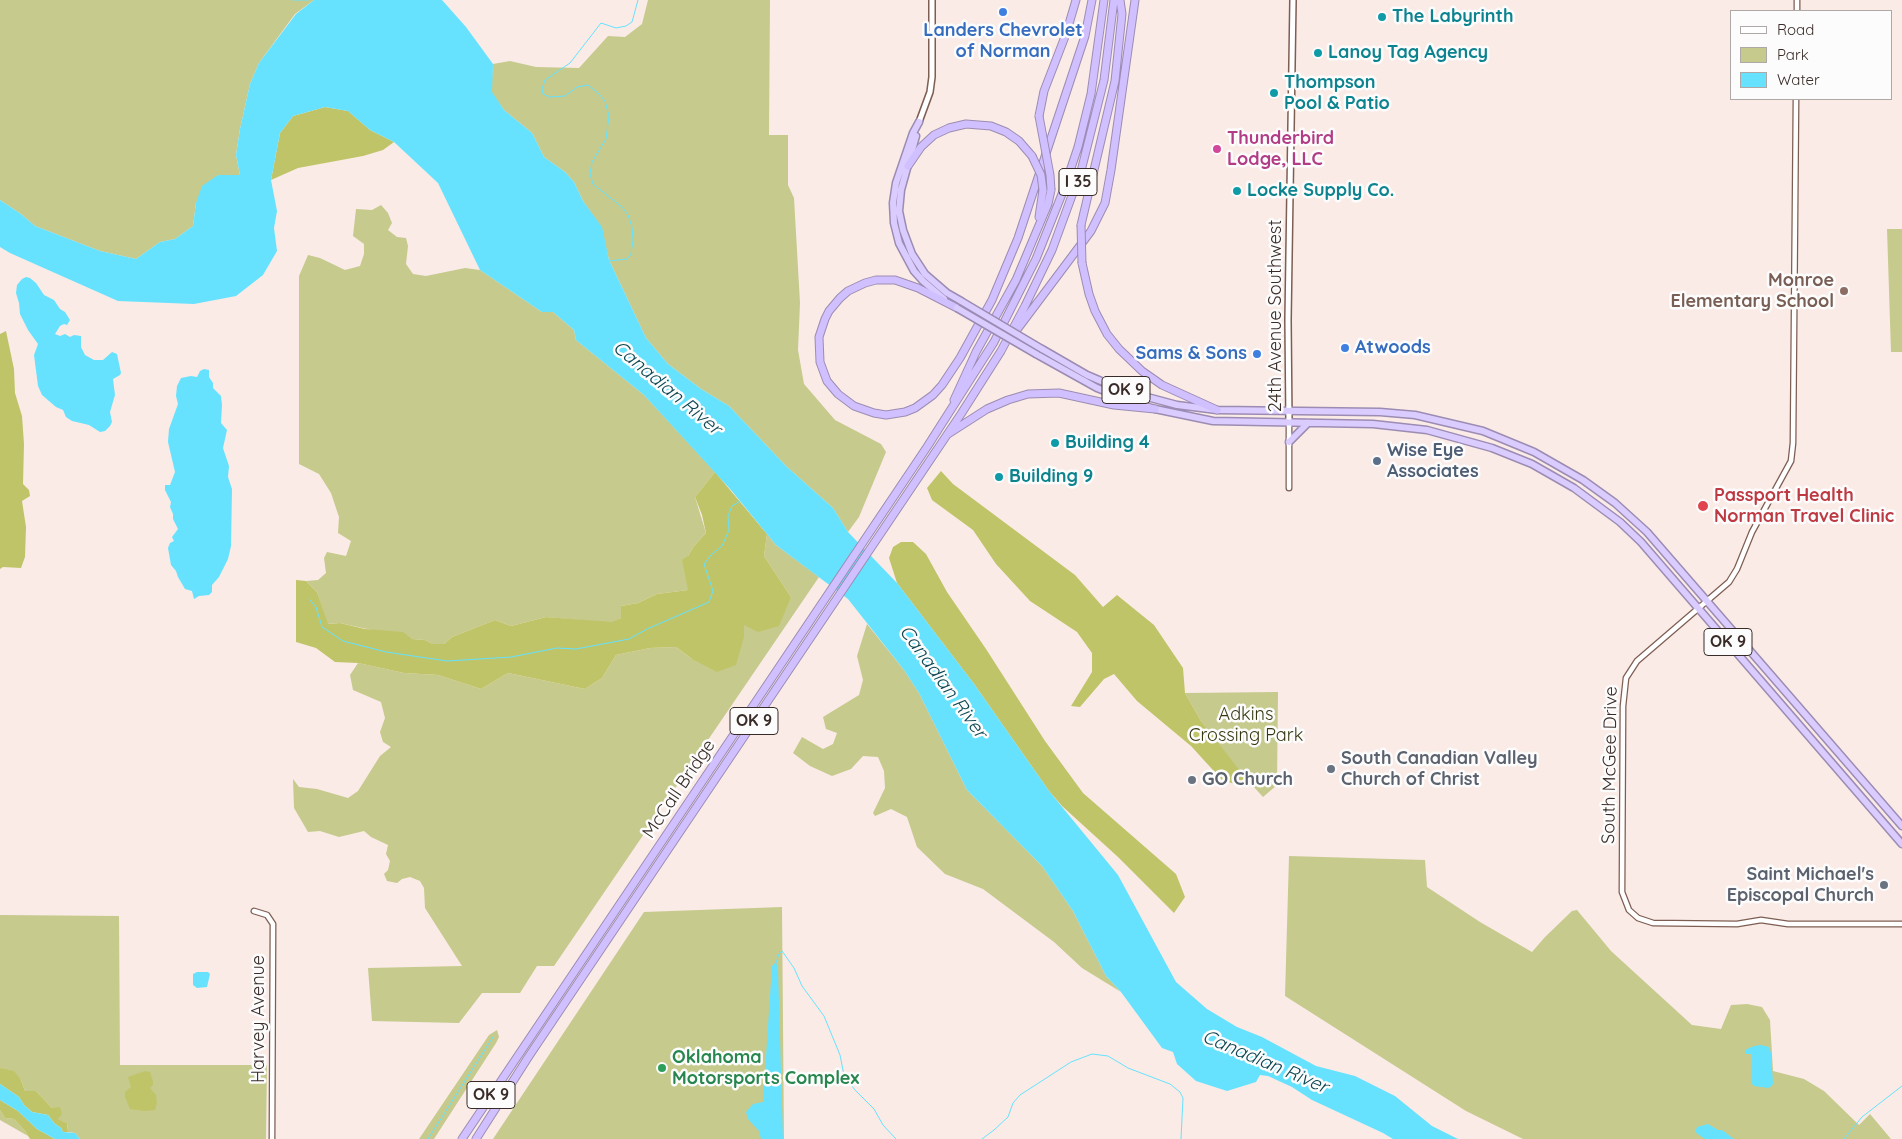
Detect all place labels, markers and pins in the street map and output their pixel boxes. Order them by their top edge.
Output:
marker: Landers Chevrolet of Norman [997,6,1009,18]
place label: The Labyrinth [1392,6,1513,28]
marker: The Labyrinth [1376,11,1388,23]
place label: Landers Chevrolet of Norman [923,20,1083,62]
place label: Lanoy Tag Agency [1328,42,1488,64]
marker: Lanoy Tag Agency [1312,47,1324,59]
place label: Thompson Pool & Patio [1284,72,1390,115]
marker: Thompson Pool & Patio [1268,87,1280,99]
place label: Thunderbird Lodge, LLC [1227,128,1334,170]
marker: Thunderbird Lodge, LLC [1211,143,1223,155]
place label: Locke Supply Co. [1247,180,1394,202]
marker: Locke Supply Co. [1231,185,1243,197]
place label: Monroe Elementary School [1670,270,1834,312]
marker: Monroe Elementary School [1838,285,1850,297]
place label: Atwoods [1355,337,1431,359]
marker: Atwoods [1339,342,1351,354]
place label: Sams & Sons [1135,343,1247,365]
marker: Sams & Sons [1251,348,1263,360]
place label: Building 4 [1065,432,1150,454]
marker: Building 4 [1049,437,1061,449]
place label: Wise Eye Associates [1387,440,1479,482]
marker: Wise Eye Associates [1371,455,1383,467]
place label: Building 9 [1009,466,1093,488]
marker: Building 9 [993,471,1005,483]
place label: Passport Health Norman Travel Clinic [1714,485,1894,528]
marker: Passport Health Norman Travel Clinic [1696,499,1710,513]
place label: South Canadian Valley Church of Christ [1341,748,1538,791]
marker: South Canadian Valley Church of Christ [1325,763,1337,775]
place label: GO Church [1202,769,1293,791]
marker: GO Church [1186,774,1198,786]
place label: Saint Michael's Episcopal Church [1727,864,1874,906]
marker: Saint Michael's Episcopal Church [1878,879,1890,891]
place label: Oklahoma Motorsports Complex [672,1047,859,1090]
marker: Oklahoma Motorsports Complex [656,1062,668,1074]

